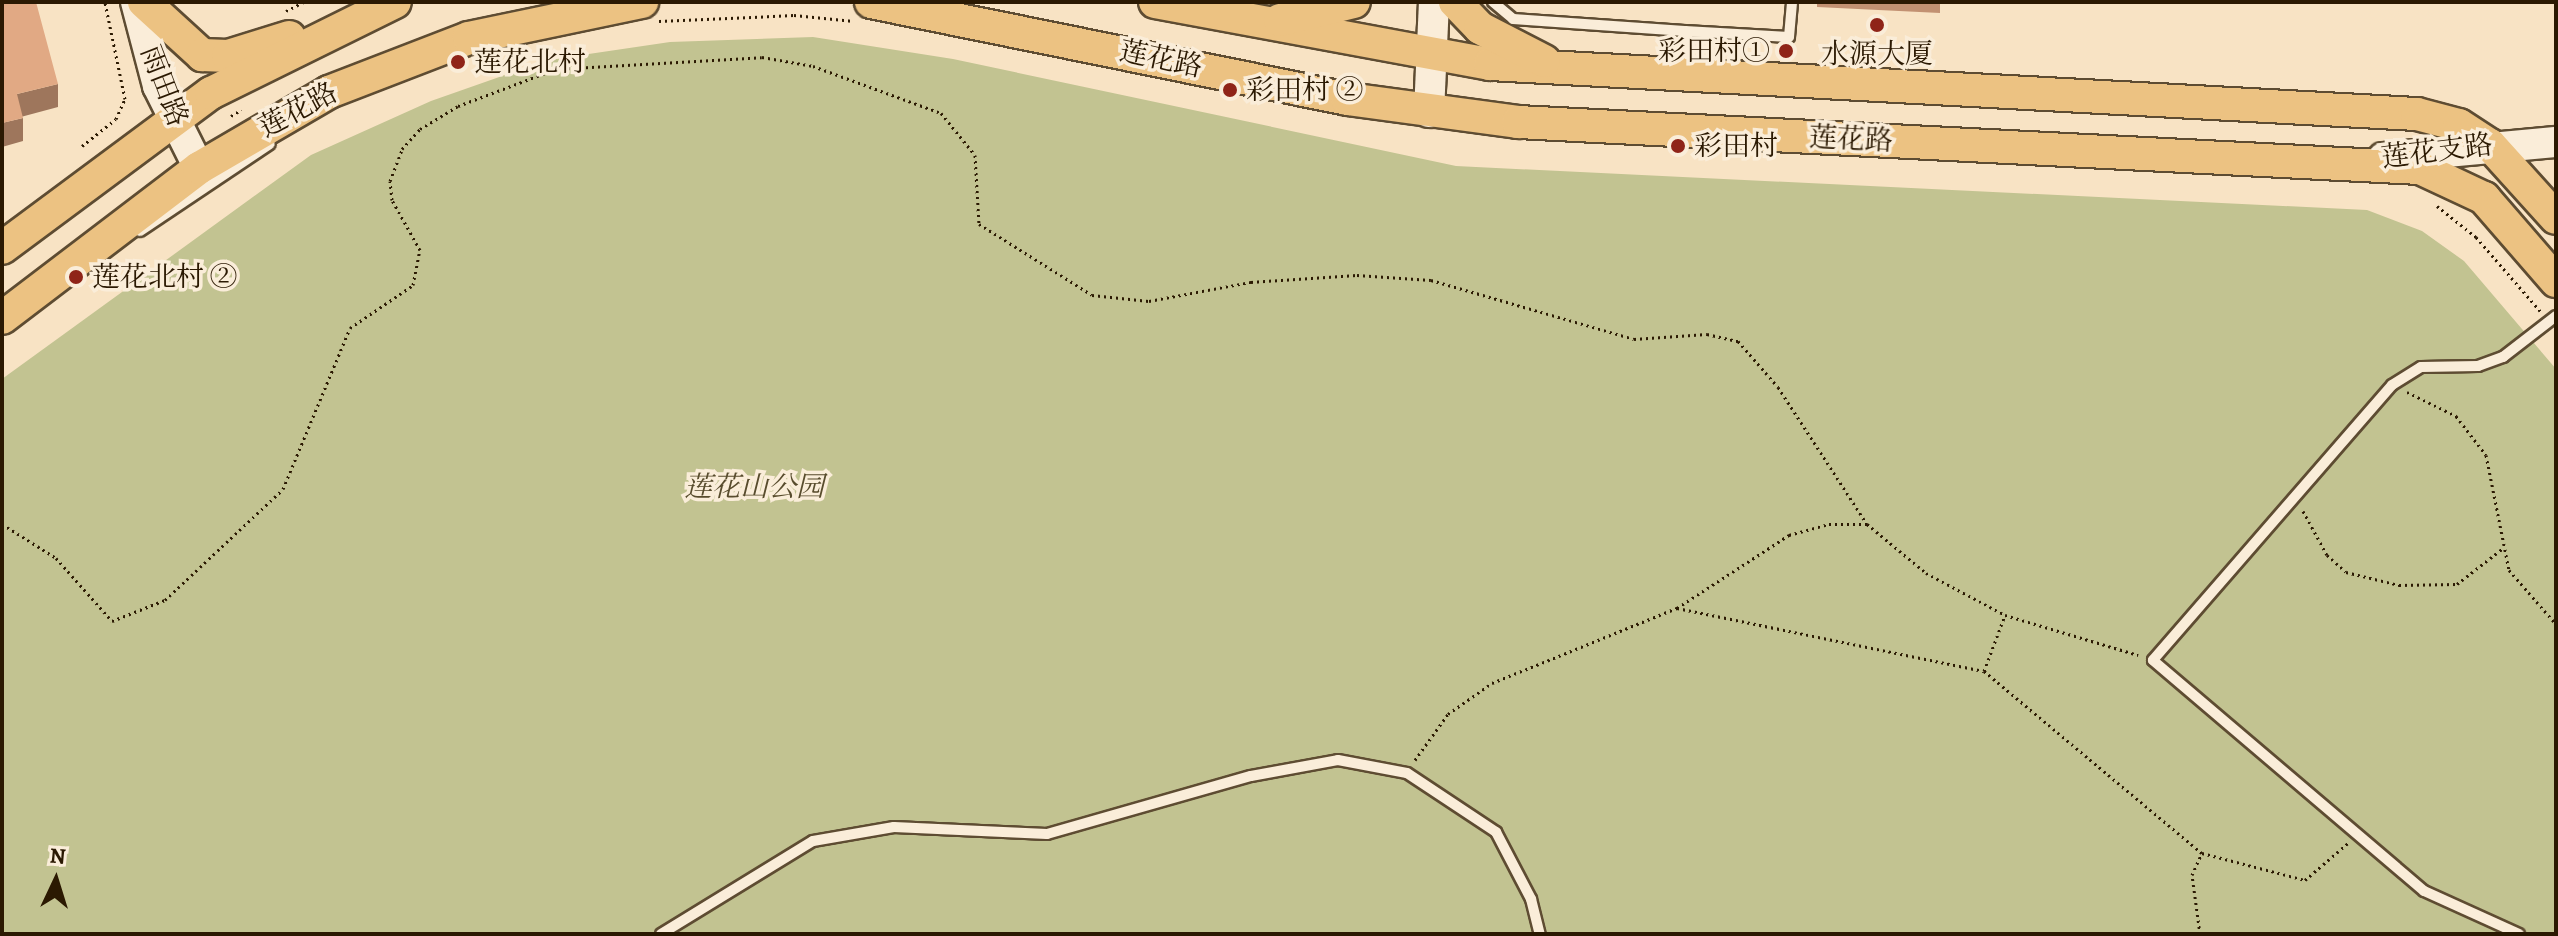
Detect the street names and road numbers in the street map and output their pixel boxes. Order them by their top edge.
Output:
street label: 莲花路 [1116,34,1206,84]
street label: 雨田路 [133,41,195,131]
street label: 莲花路 [253,75,343,145]
street label: 莲花路 [1808,120,1894,158]
street label: 莲花支路 [2379,128,2495,174]

